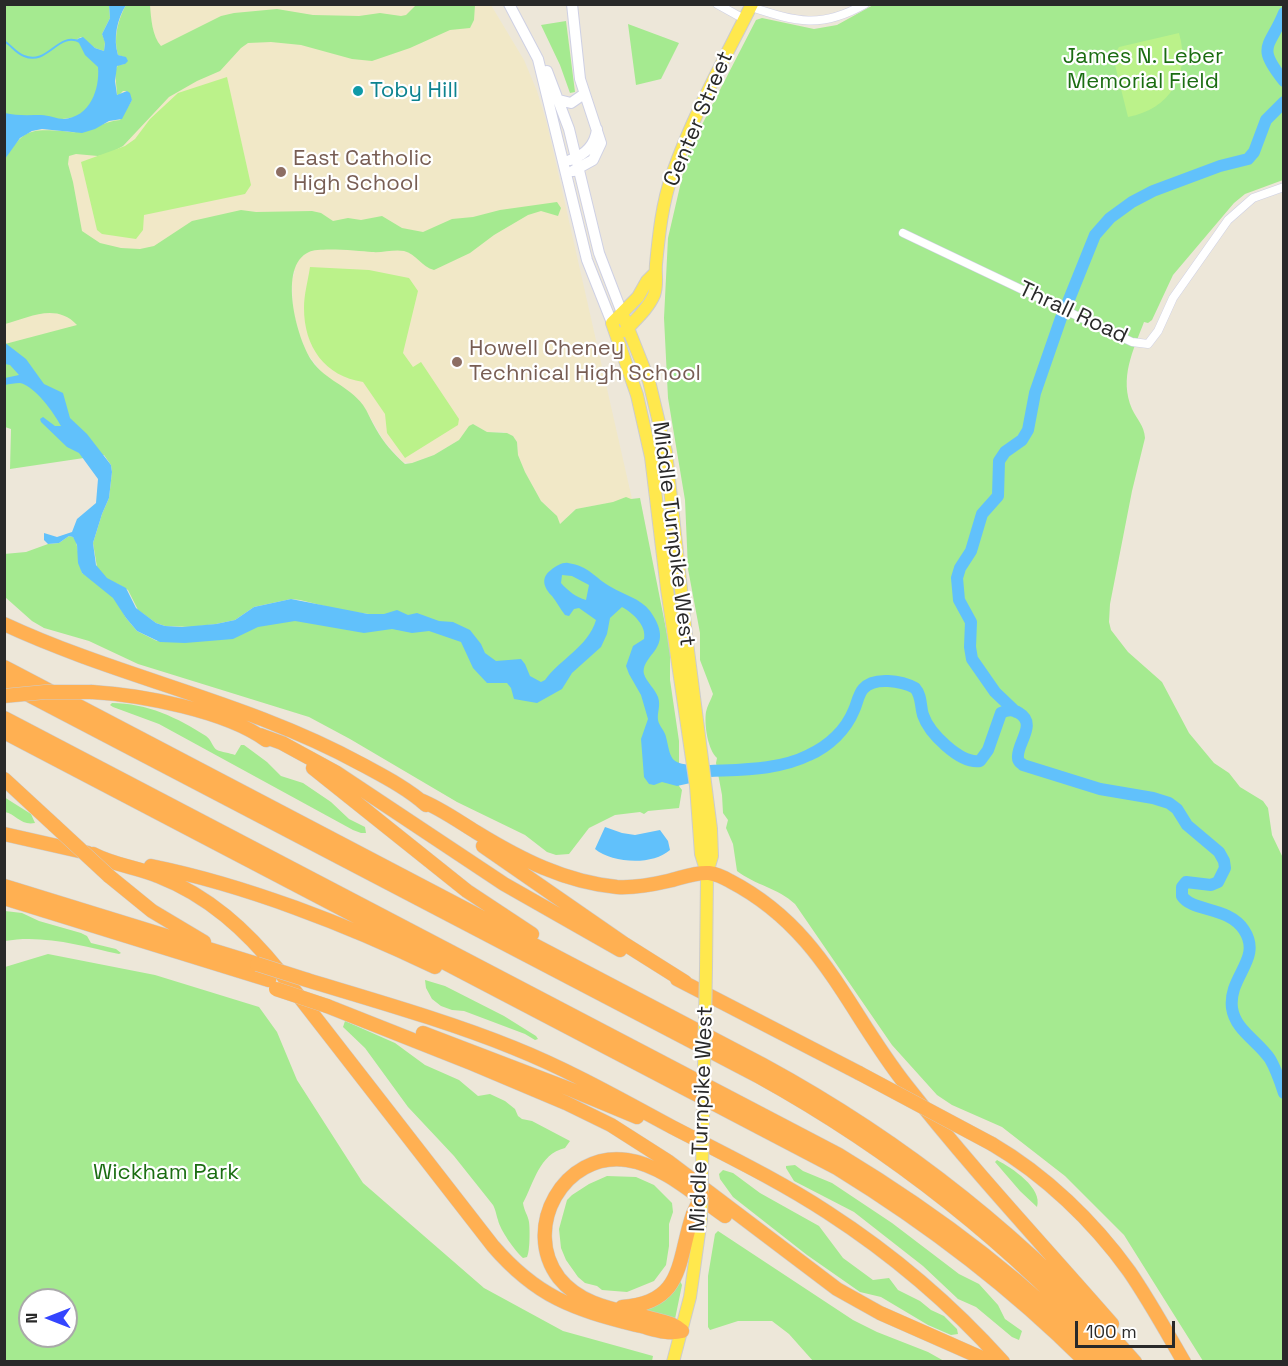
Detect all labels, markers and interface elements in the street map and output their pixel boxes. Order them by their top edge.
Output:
park label: James N. Leber Memorial Field [1063,44,1223,96]
street label: Center Street [659,47,739,191]
place label: Toby Hill [370,78,458,104]
marker: Toby Hill [351,84,365,98]
place label: East Catholic High School [293,146,432,198]
marker: East Catholic High School [274,165,288,179]
street label: Thrall Road [1014,276,1132,350]
place label: Howell Cheney Technical High School [469,336,701,388]
marker: Howell Cheney Technical High School [450,355,464,369]
street label: Middle Turnpike West [646,420,700,648]
street label: Middle Turnpike West [685,1005,719,1233]
park label: Wickham Park [93,1160,239,1186]
north arrow [18,1288,78,1348]
scale bar [1078,1309,1178,1347]
text: N [21,1313,42,1323]
text: 100 m [1086,1320,1137,1343]

